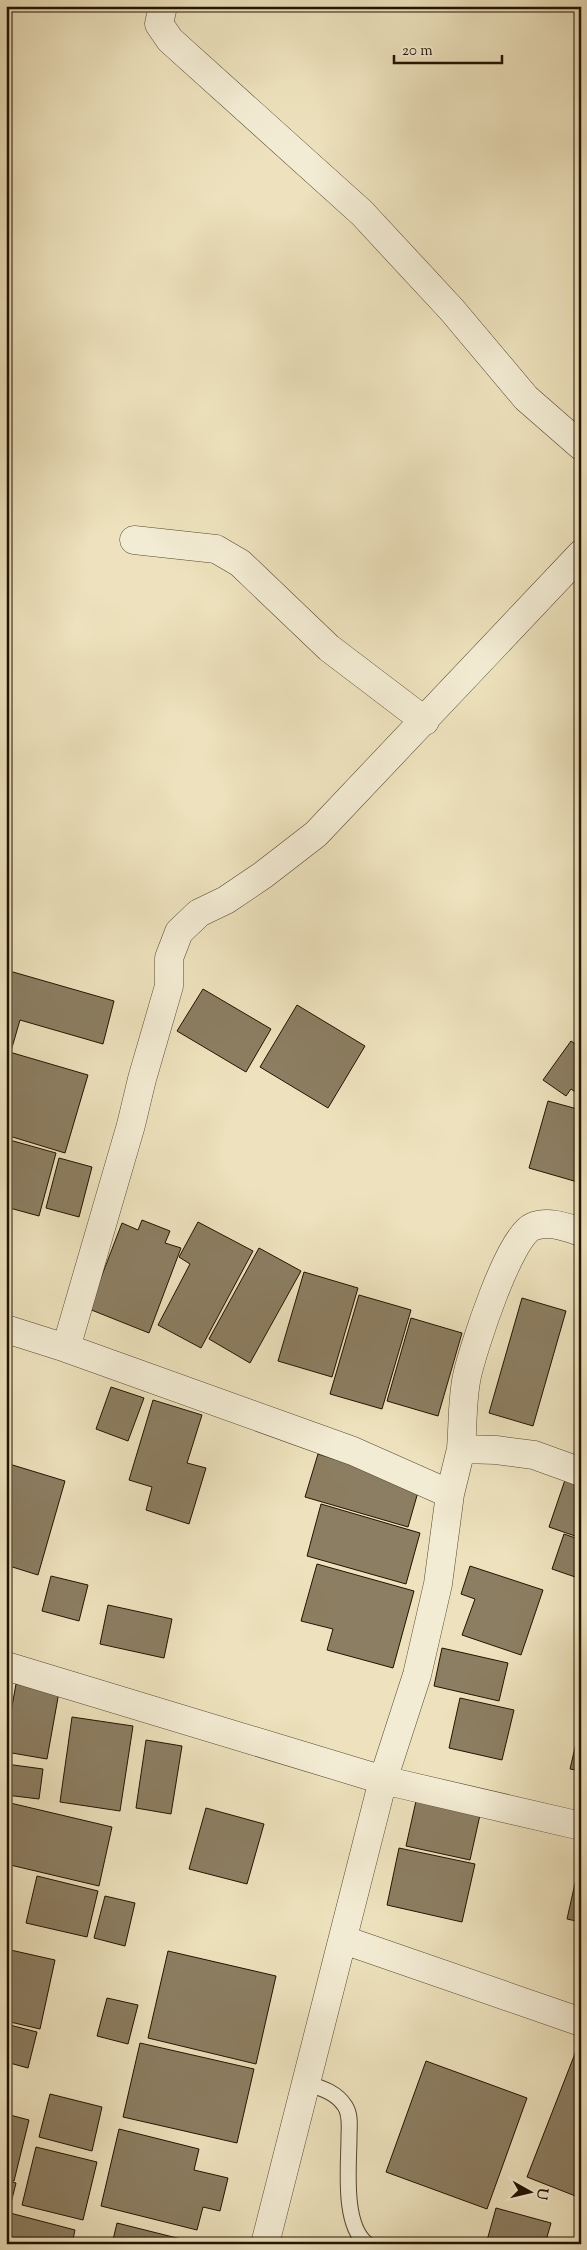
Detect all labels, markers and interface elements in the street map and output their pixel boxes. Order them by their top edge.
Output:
scale bar [394,32,502,64]
text: 20 m [402,41,433,62]
north arrow [504,2168,554,2218]
text: U [530,2186,552,2201]

